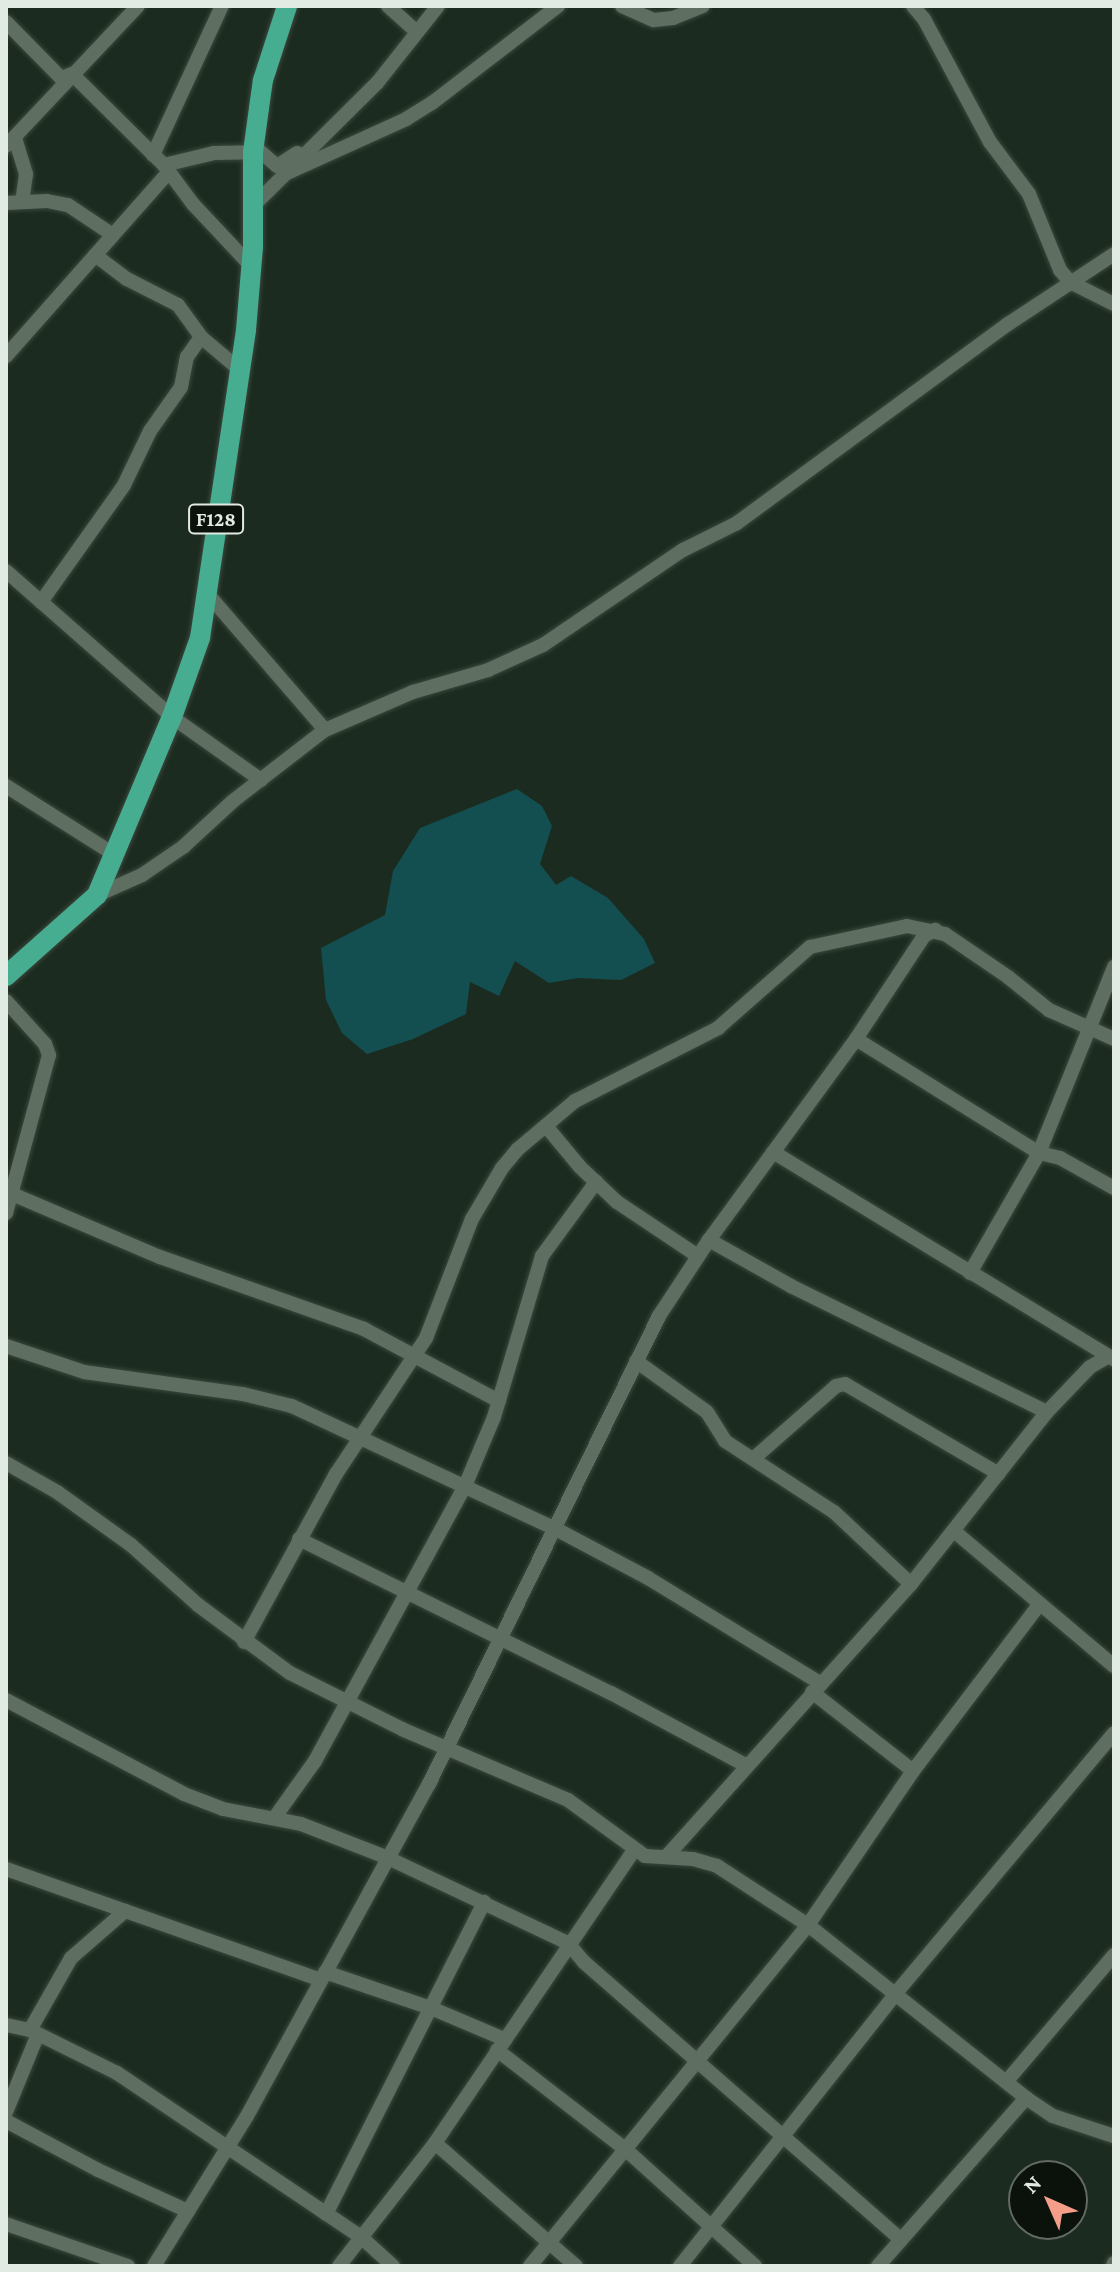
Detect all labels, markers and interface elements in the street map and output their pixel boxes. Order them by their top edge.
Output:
road number: F128 [188,503,244,535]
north arrow [1008,2160,1088,2240]
text: N [1018,2170,1046,2198]

